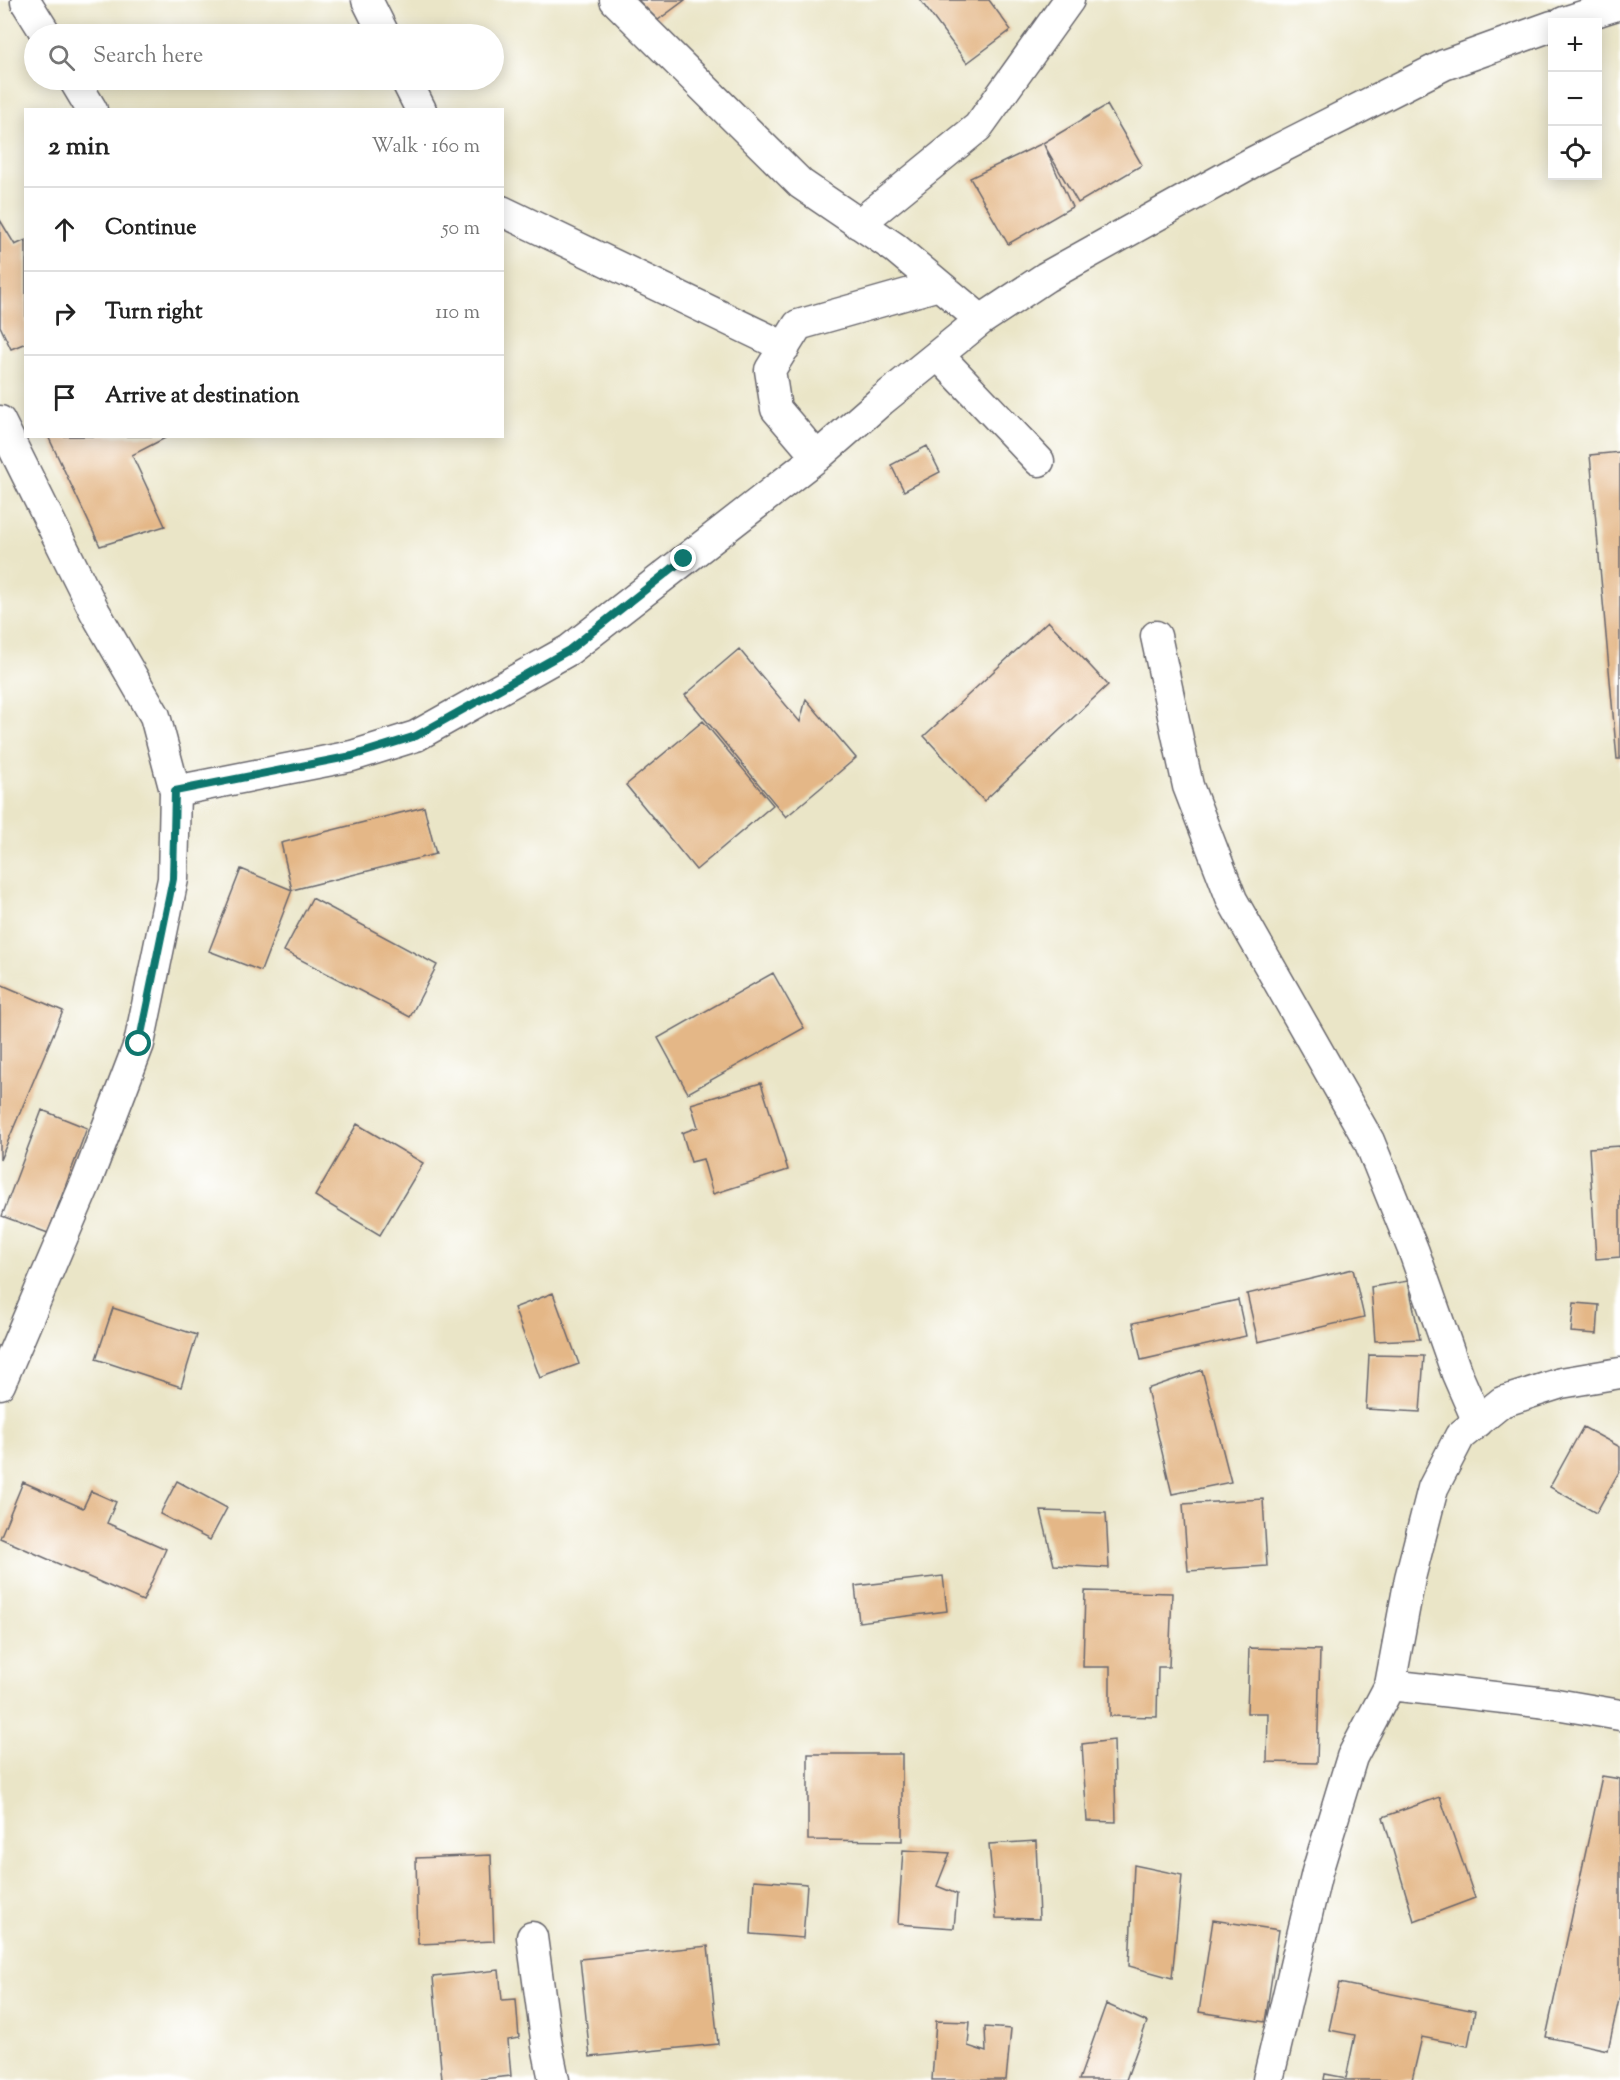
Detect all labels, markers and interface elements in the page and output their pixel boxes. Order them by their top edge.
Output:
map controls [1548,18,1602,180]
button: + [1548,18,1602,72]
search box [24,24,504,90]
icon: search [45,41,78,74]
text: Search here [93,41,203,73]
button: − [1548,72,1602,126]
button: locate [1548,126,1602,180]
text: 2 min [48,129,110,166]
text: Walk · 160 m [371,133,480,162]
icon: ahead [48,213,81,246]
text: Continue [105,213,196,245]
text: 50 m [442,215,480,244]
icon: right [48,297,81,330]
text: Turn right [105,297,202,329]
text: 110 m [435,299,480,328]
icon: arrive [48,381,81,414]
text: Arrive at destination [105,381,300,413]
route end [670,545,696,571]
route start [125,1030,151,1056]

